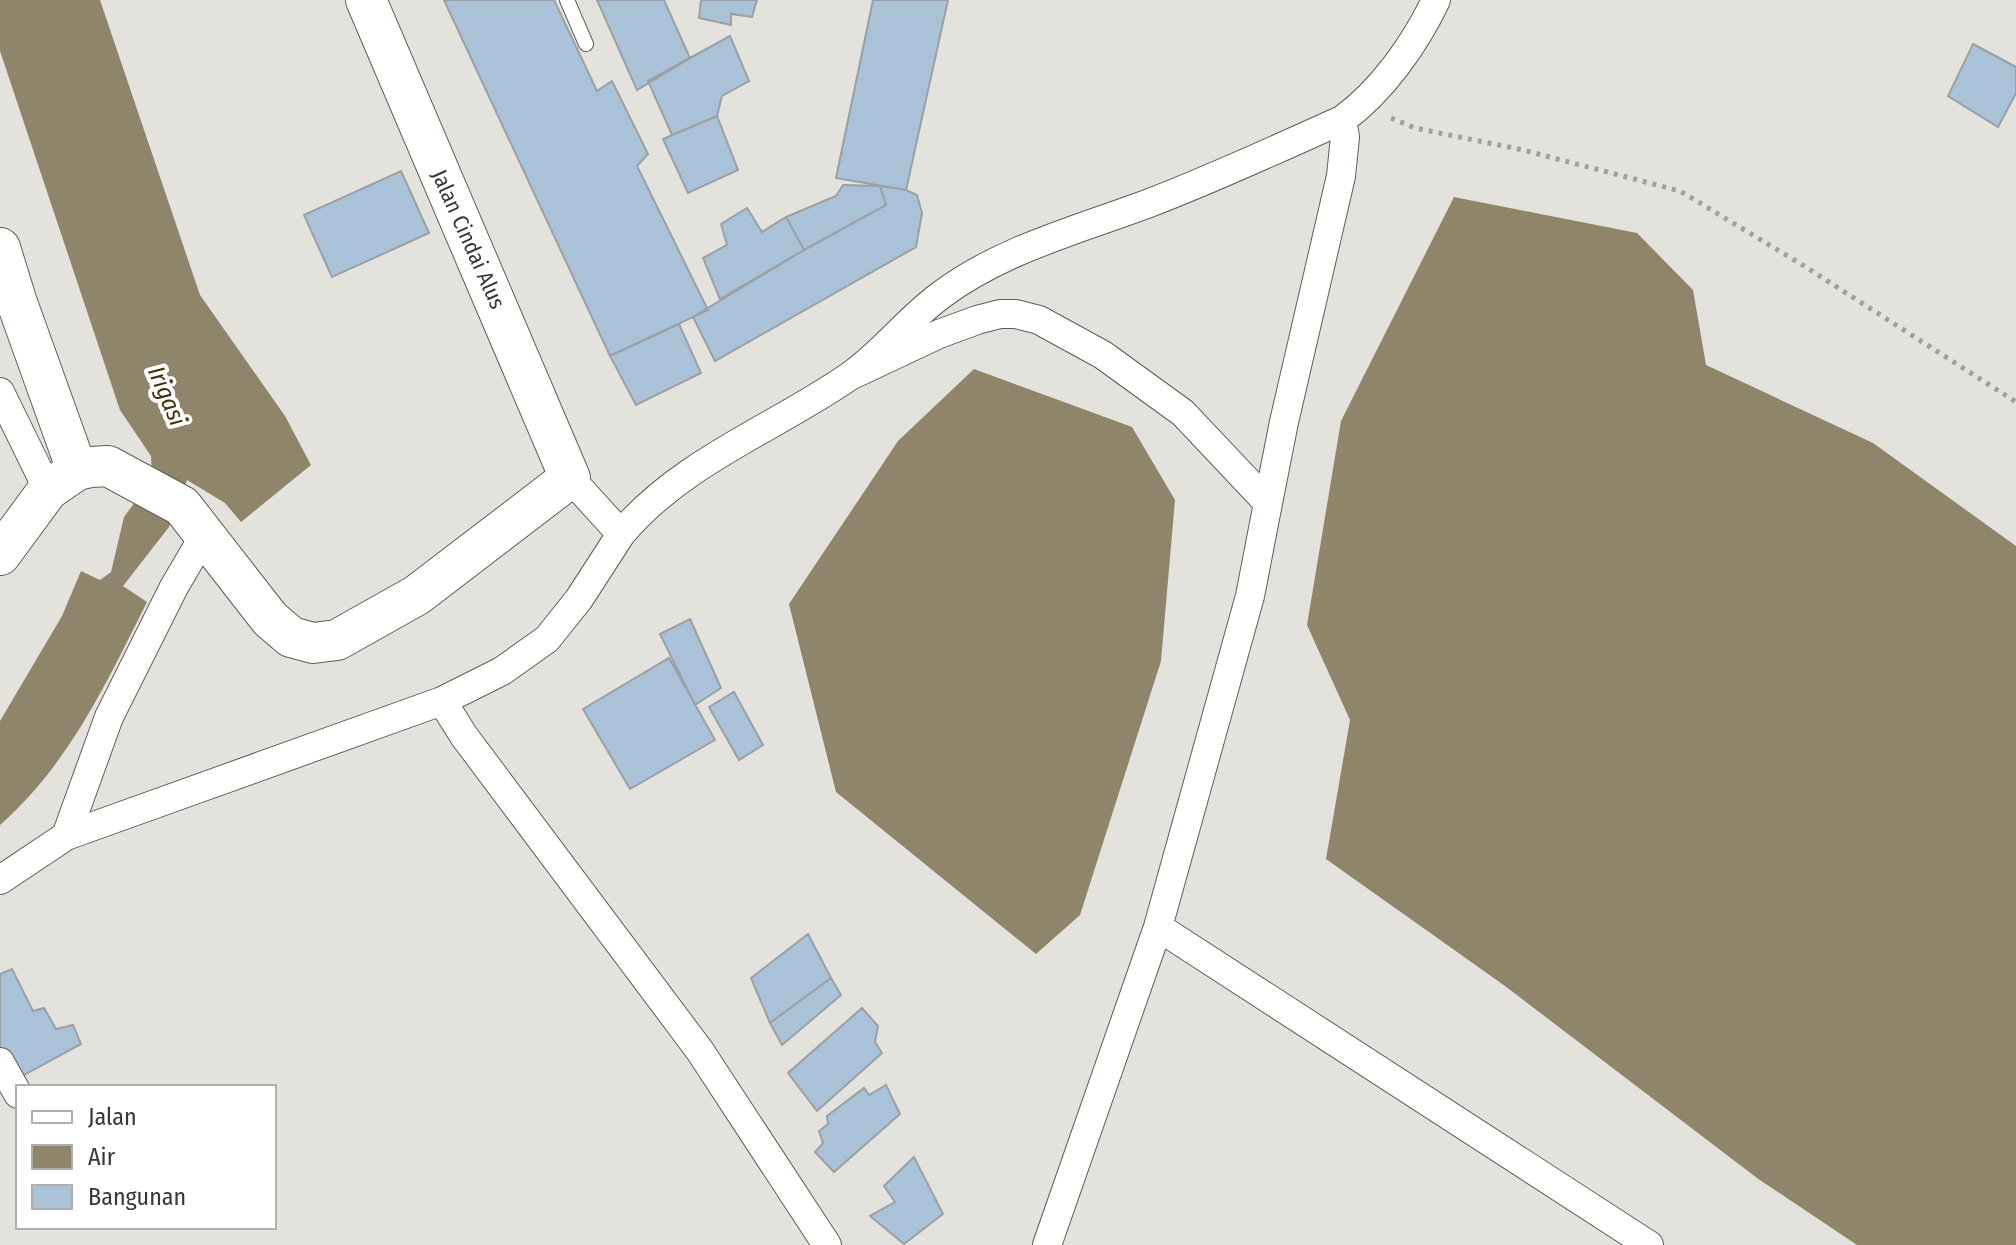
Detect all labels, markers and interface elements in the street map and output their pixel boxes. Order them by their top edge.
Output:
street label: Jalan Cindai Alus [426,165,511,313]
water label: Irigasi [142,362,192,430]
legend [16,1085,276,1229]
text: Jalan [88,1103,137,1131]
text: Air [88,1143,116,1171]
text: Bangunan [88,1183,186,1211]

